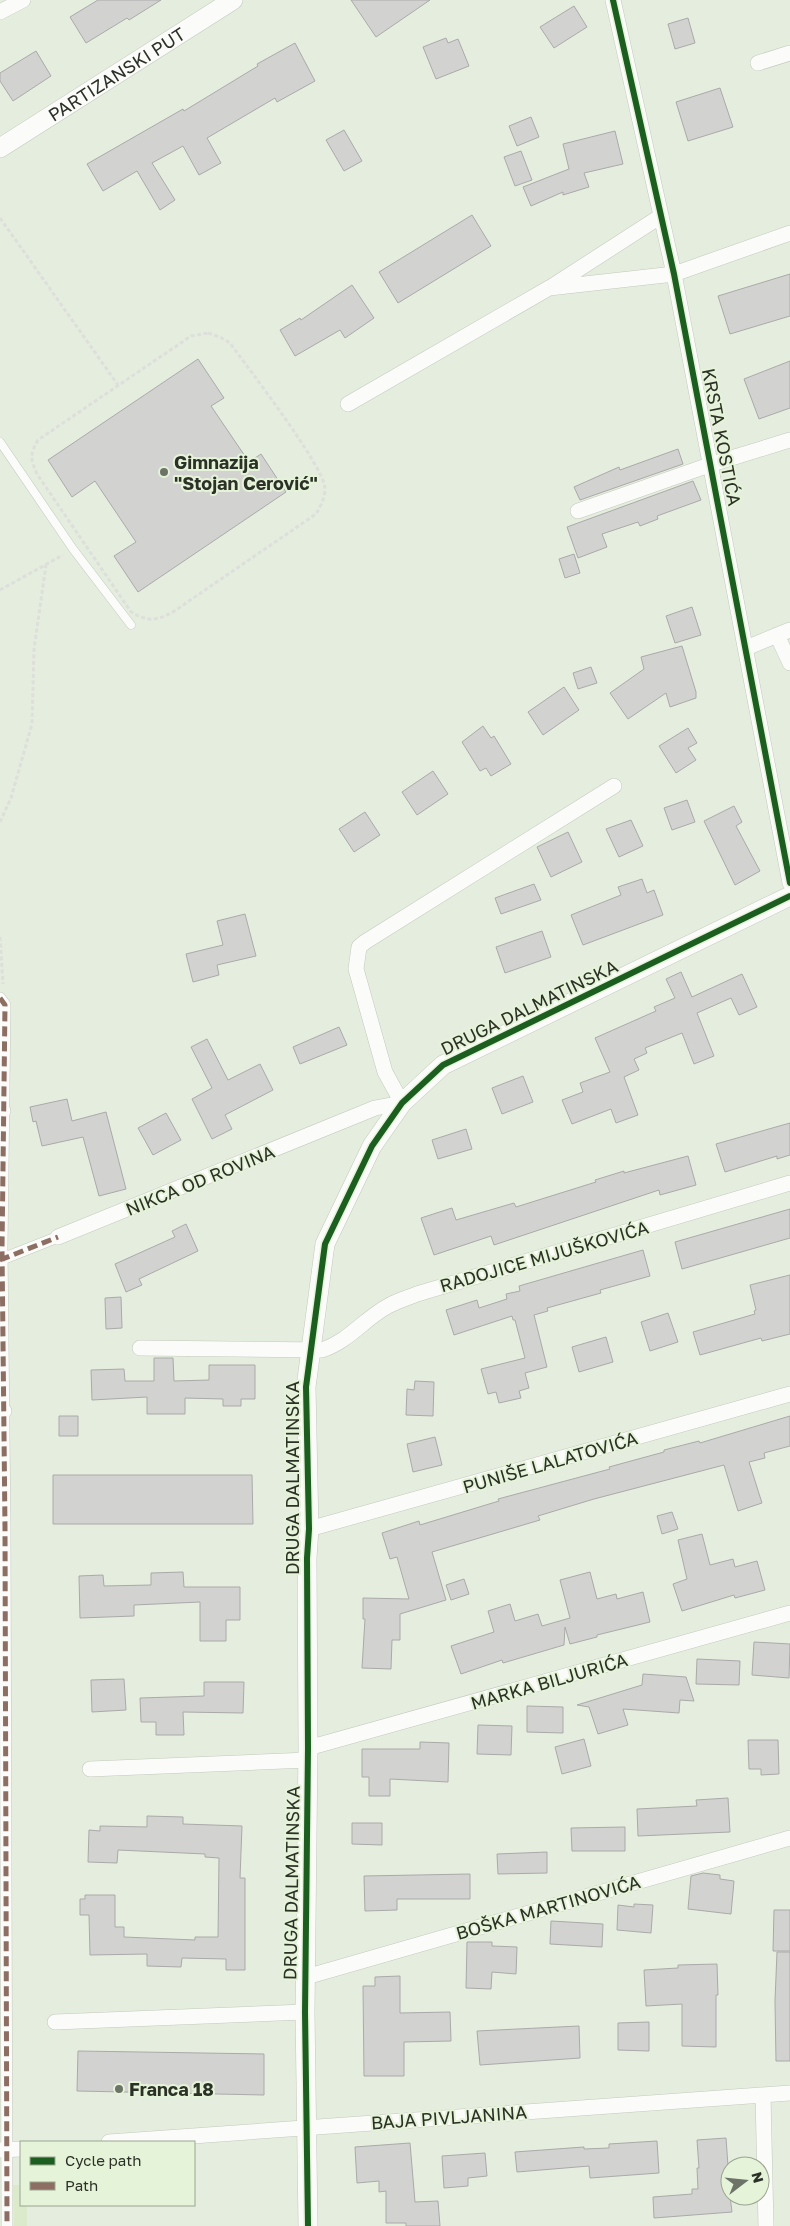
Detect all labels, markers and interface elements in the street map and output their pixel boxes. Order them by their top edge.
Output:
street label: PARTIZANSKI PUT [44,22,189,126]
street label: KRSTA KOSTIĆA [698,366,746,508]
place label: Gimnazija "Stojan Cerović" [174,451,318,494]
marker: Gimnazija "Stojan Cerović" [158,466,170,478]
street label: DRUGA DALMATINSKA [437,955,621,1059]
street label: NIKCA OD ROVINA [122,1140,278,1220]
street label: RADOJICE MIJUŠKOVIĆA [437,1216,651,1296]
street label: DRUGA DALMATINSKA [281,1381,303,1575]
street label: PUNIŠE LALATOVIĆA [460,1426,640,1498]
street label: MARKA BILJURIĆA [468,1648,630,1714]
street label: DRUGA DALMATINSKA [278,1786,304,1980]
street label: BOŠKA MARTINOVIĆA [453,1870,643,1944]
place label: Franca 18 [129,2078,214,2100]
marker: Franca 18 [113,2083,125,2095]
street label: BAJA PIVLJANINA [370,2101,528,2133]
legend [20,2141,195,2206]
text: Cycle path [65,2151,141,2169]
north arrow [720,2156,770,2206]
text: N [748,2170,768,2185]
text: Path [65,2176,98,2194]

